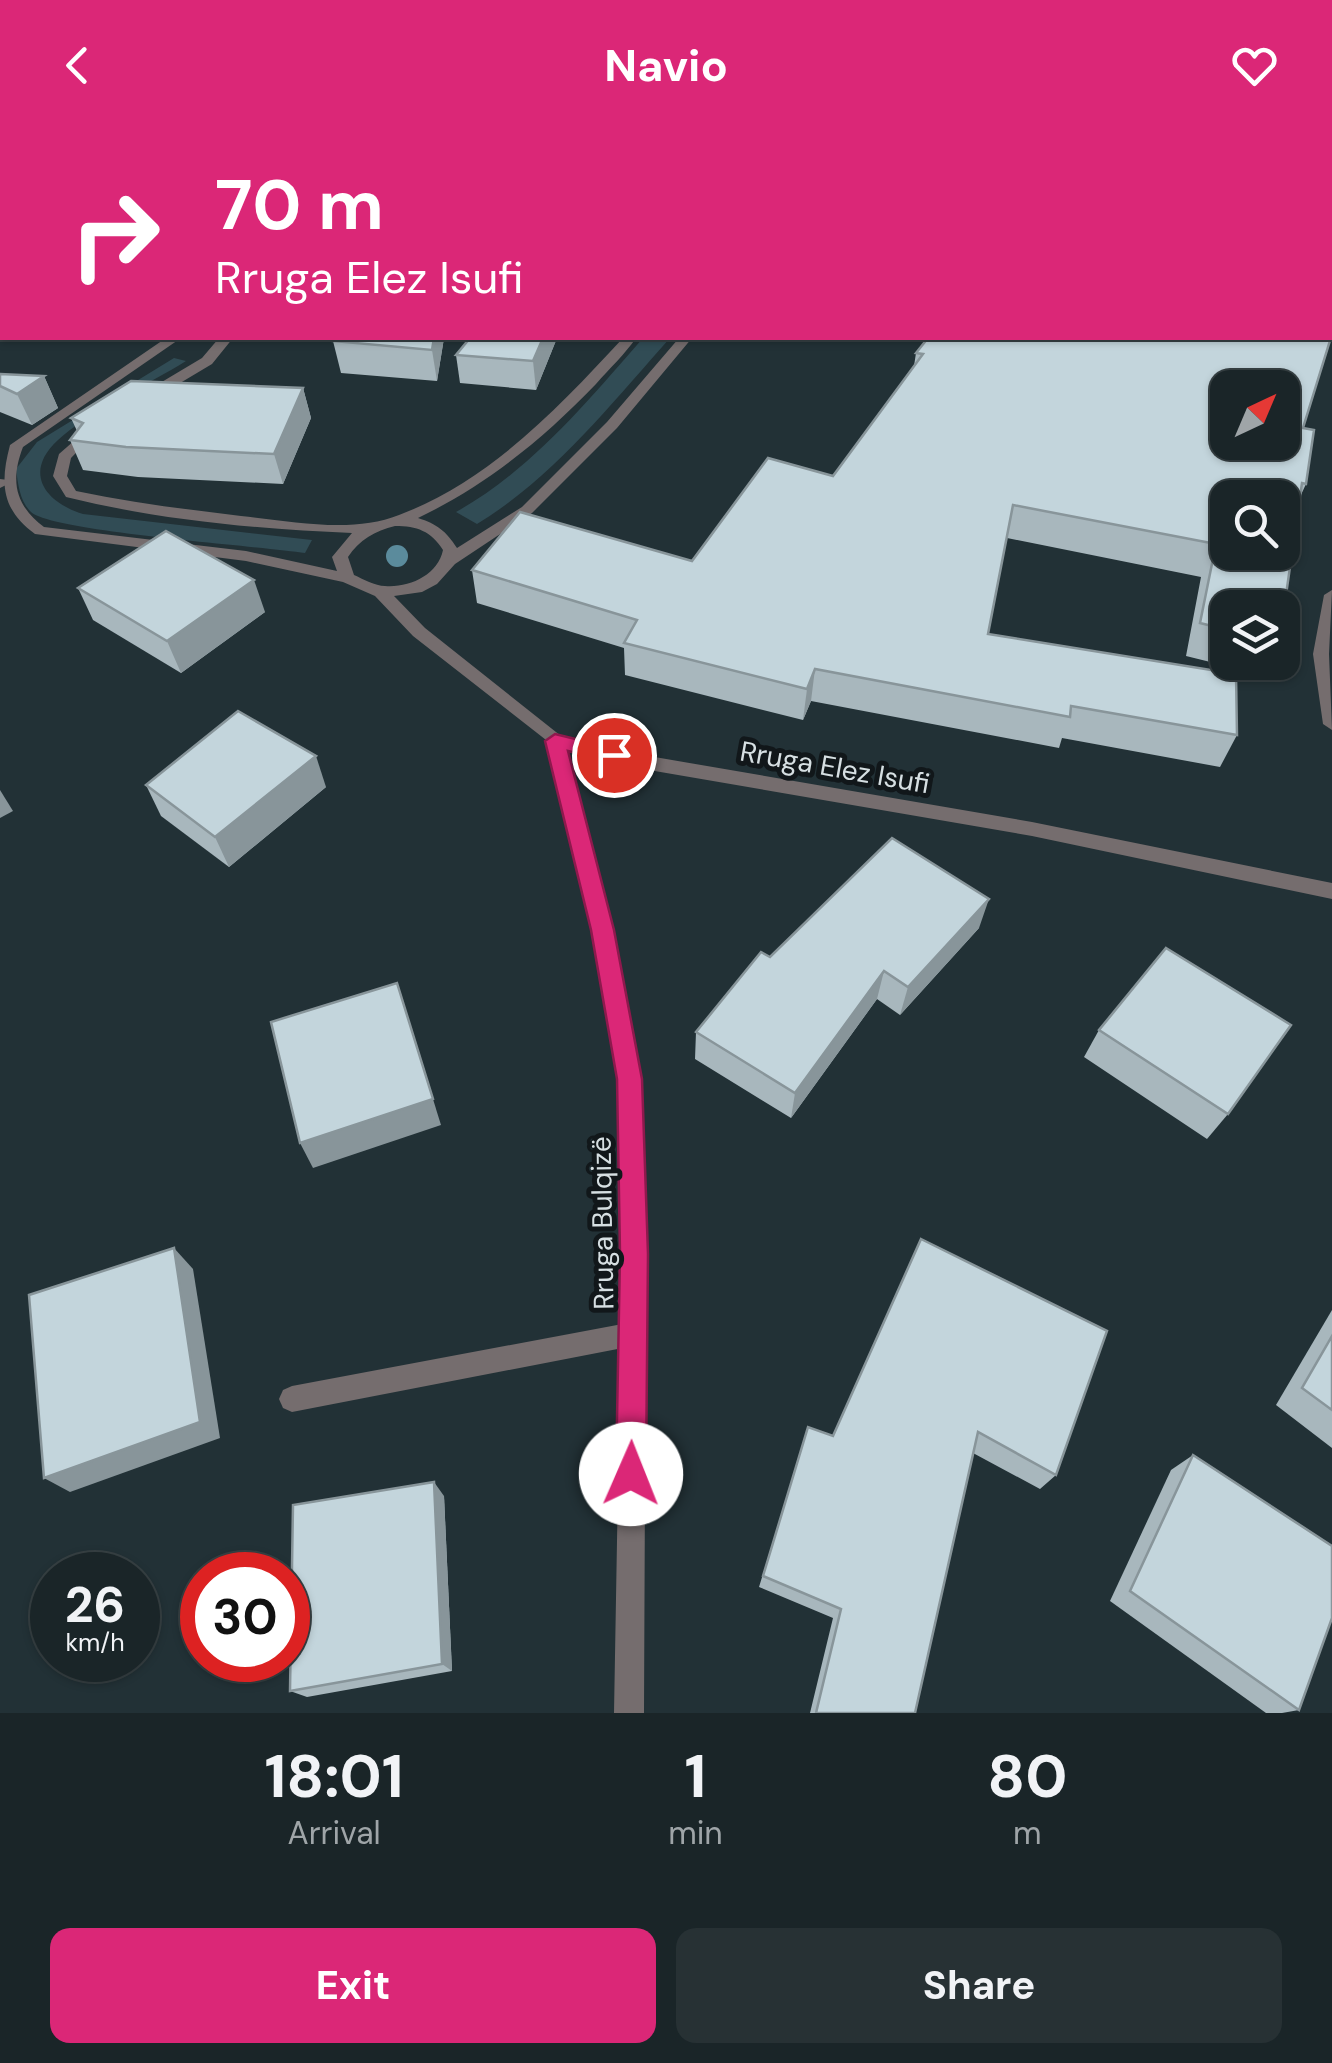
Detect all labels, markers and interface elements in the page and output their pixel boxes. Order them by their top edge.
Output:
text: Navio [604,36,728,95]
icon: back [50,38,105,93]
icon: heart [1227,38,1282,93]
text: 70 m [215,160,384,251]
icon: right [50,170,180,300]
text: Rruga Elez Isufi [215,248,524,307]
north arrow [1210,370,1300,460]
map controls [1210,370,1300,680]
button: search [1210,480,1300,570]
button: layers [1210,590,1300,680]
pin [572,713,657,798]
icon: arrive [587,728,642,783]
street label: Rruga Elez Isufi [737,733,933,802]
street label: Rruga Bulqizë [582,1136,623,1310]
position arrow [579,1422,683,1526]
speed limit sign: 30 [180,1552,310,1682]
text: 26 [65,1572,125,1638]
text: km/h [65,1626,125,1659]
text: 18:01 [265,1737,404,1816]
text: 1 [685,1737,706,1816]
text: 80 [987,1737,1067,1816]
text: Arrival [287,1812,381,1854]
text: min [668,1812,723,1854]
text: m [1013,1812,1042,1854]
button: Exit [50,1928,656,2043]
button: Share [676,1928,1282,2043]

